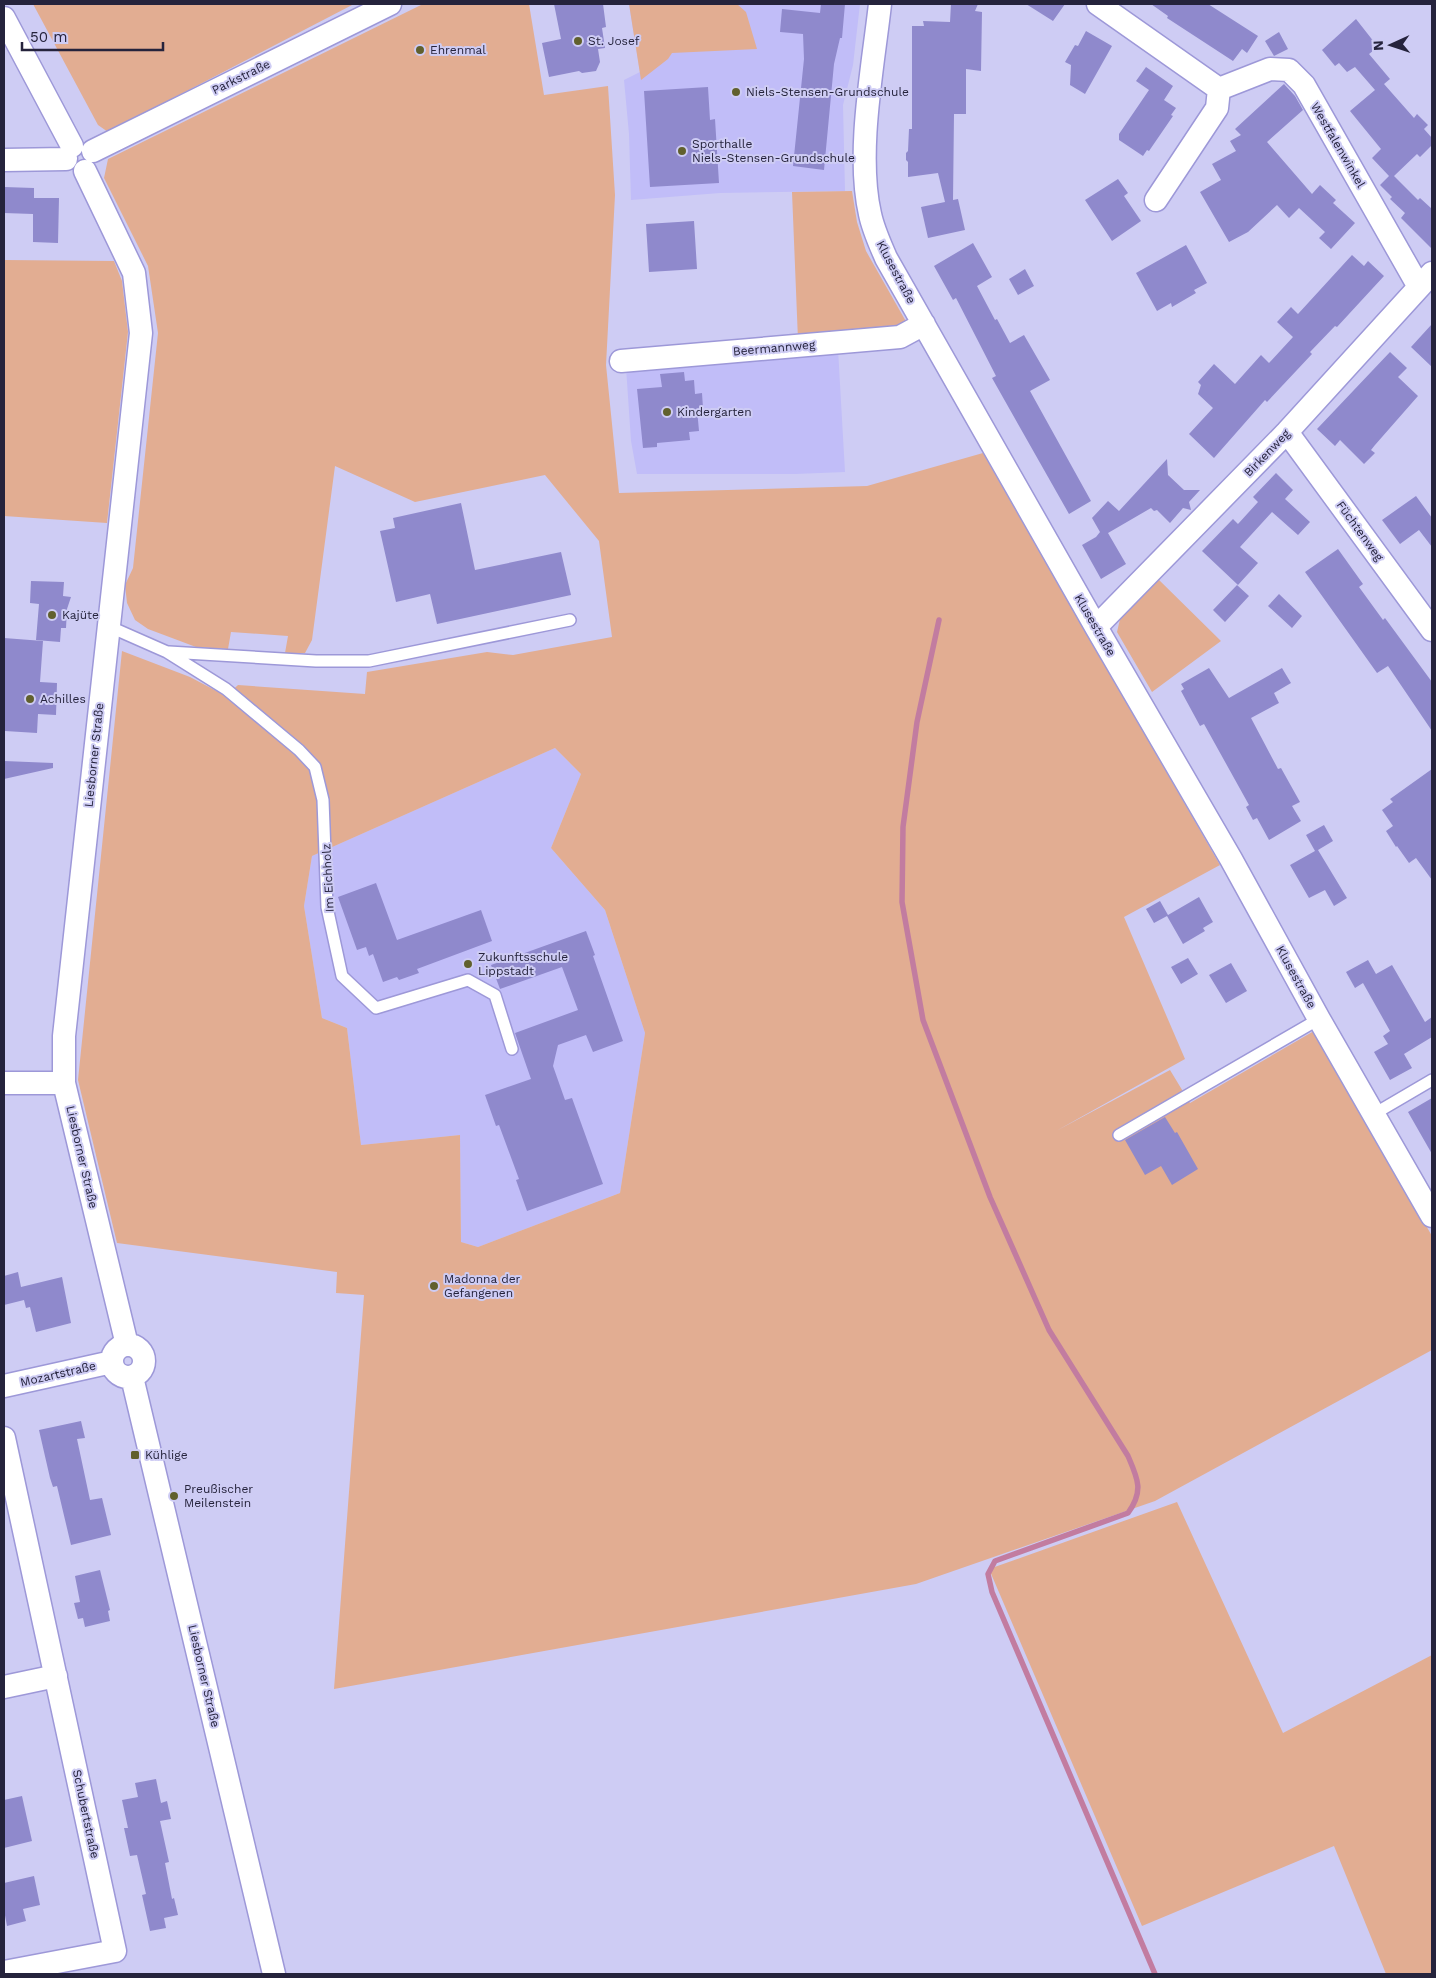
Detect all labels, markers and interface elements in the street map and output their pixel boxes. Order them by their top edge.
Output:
scale bar [22,20,164,52]
north arrow [1366,20,1416,70]
text: 50 m [30,28,67,46]
place label: St. Josef [588,34,640,48]
marker: St. Josef [572,35,584,47]
text: N [1370,40,1386,51]
place label: Ehrenmal [430,43,486,57]
marker: Ehrenmal [414,44,426,56]
street label: Parkstraße [210,57,272,97]
place label: Niels-Stensen-Grundschule [746,85,909,99]
marker: Niels-Stensen-Grundschule [730,86,742,98]
street label: Westfalenwinkel [1308,100,1368,190]
place label: Sporthalle Niels-Stensen-Grundschule [692,137,855,165]
marker: Sporthalle Niels-Stensen-Grundschule [676,145,688,157]
street label: Klusestraße [874,238,919,306]
street label: Beermannweg [732,337,816,359]
place label: Kindergarten [677,405,752,419]
marker: Kindergarten [661,406,673,418]
street label: Birkenweg [1241,426,1293,479]
street label: Füchtenweg [1334,498,1387,564]
street label: Klusestraße [1072,591,1118,659]
place label: Kajüte [62,608,99,622]
marker: Kajüte [46,609,58,621]
place label: Achilles [40,692,86,706]
marker: Achilles [24,693,36,705]
street label: Liesborner Straße [82,702,106,808]
street label: Im Eichholz [319,843,337,913]
street label: Klusestraße [1273,943,1319,1011]
place label: Zukunftsschule Lippstadt [478,950,568,978]
marker: Zukunftsschule Lippstadt [462,958,474,970]
street label: Liesborner Straße [63,1104,101,1210]
place label: Madonna der Gefangenen [444,1272,521,1300]
marker: Madonna der Gefangenen [428,1280,440,1292]
street label: Mozartstraße [19,1358,97,1390]
place label: Kühlige [145,1448,188,1462]
marker: Kühlige [129,1449,141,1461]
place label: Preußischer Meilenstein [184,1482,253,1510]
marker: Preußischer Meilenstein [168,1490,180,1502]
street label: Liesborner Straße [185,1623,223,1729]
street label: Schubertstraße [70,1768,102,1860]

